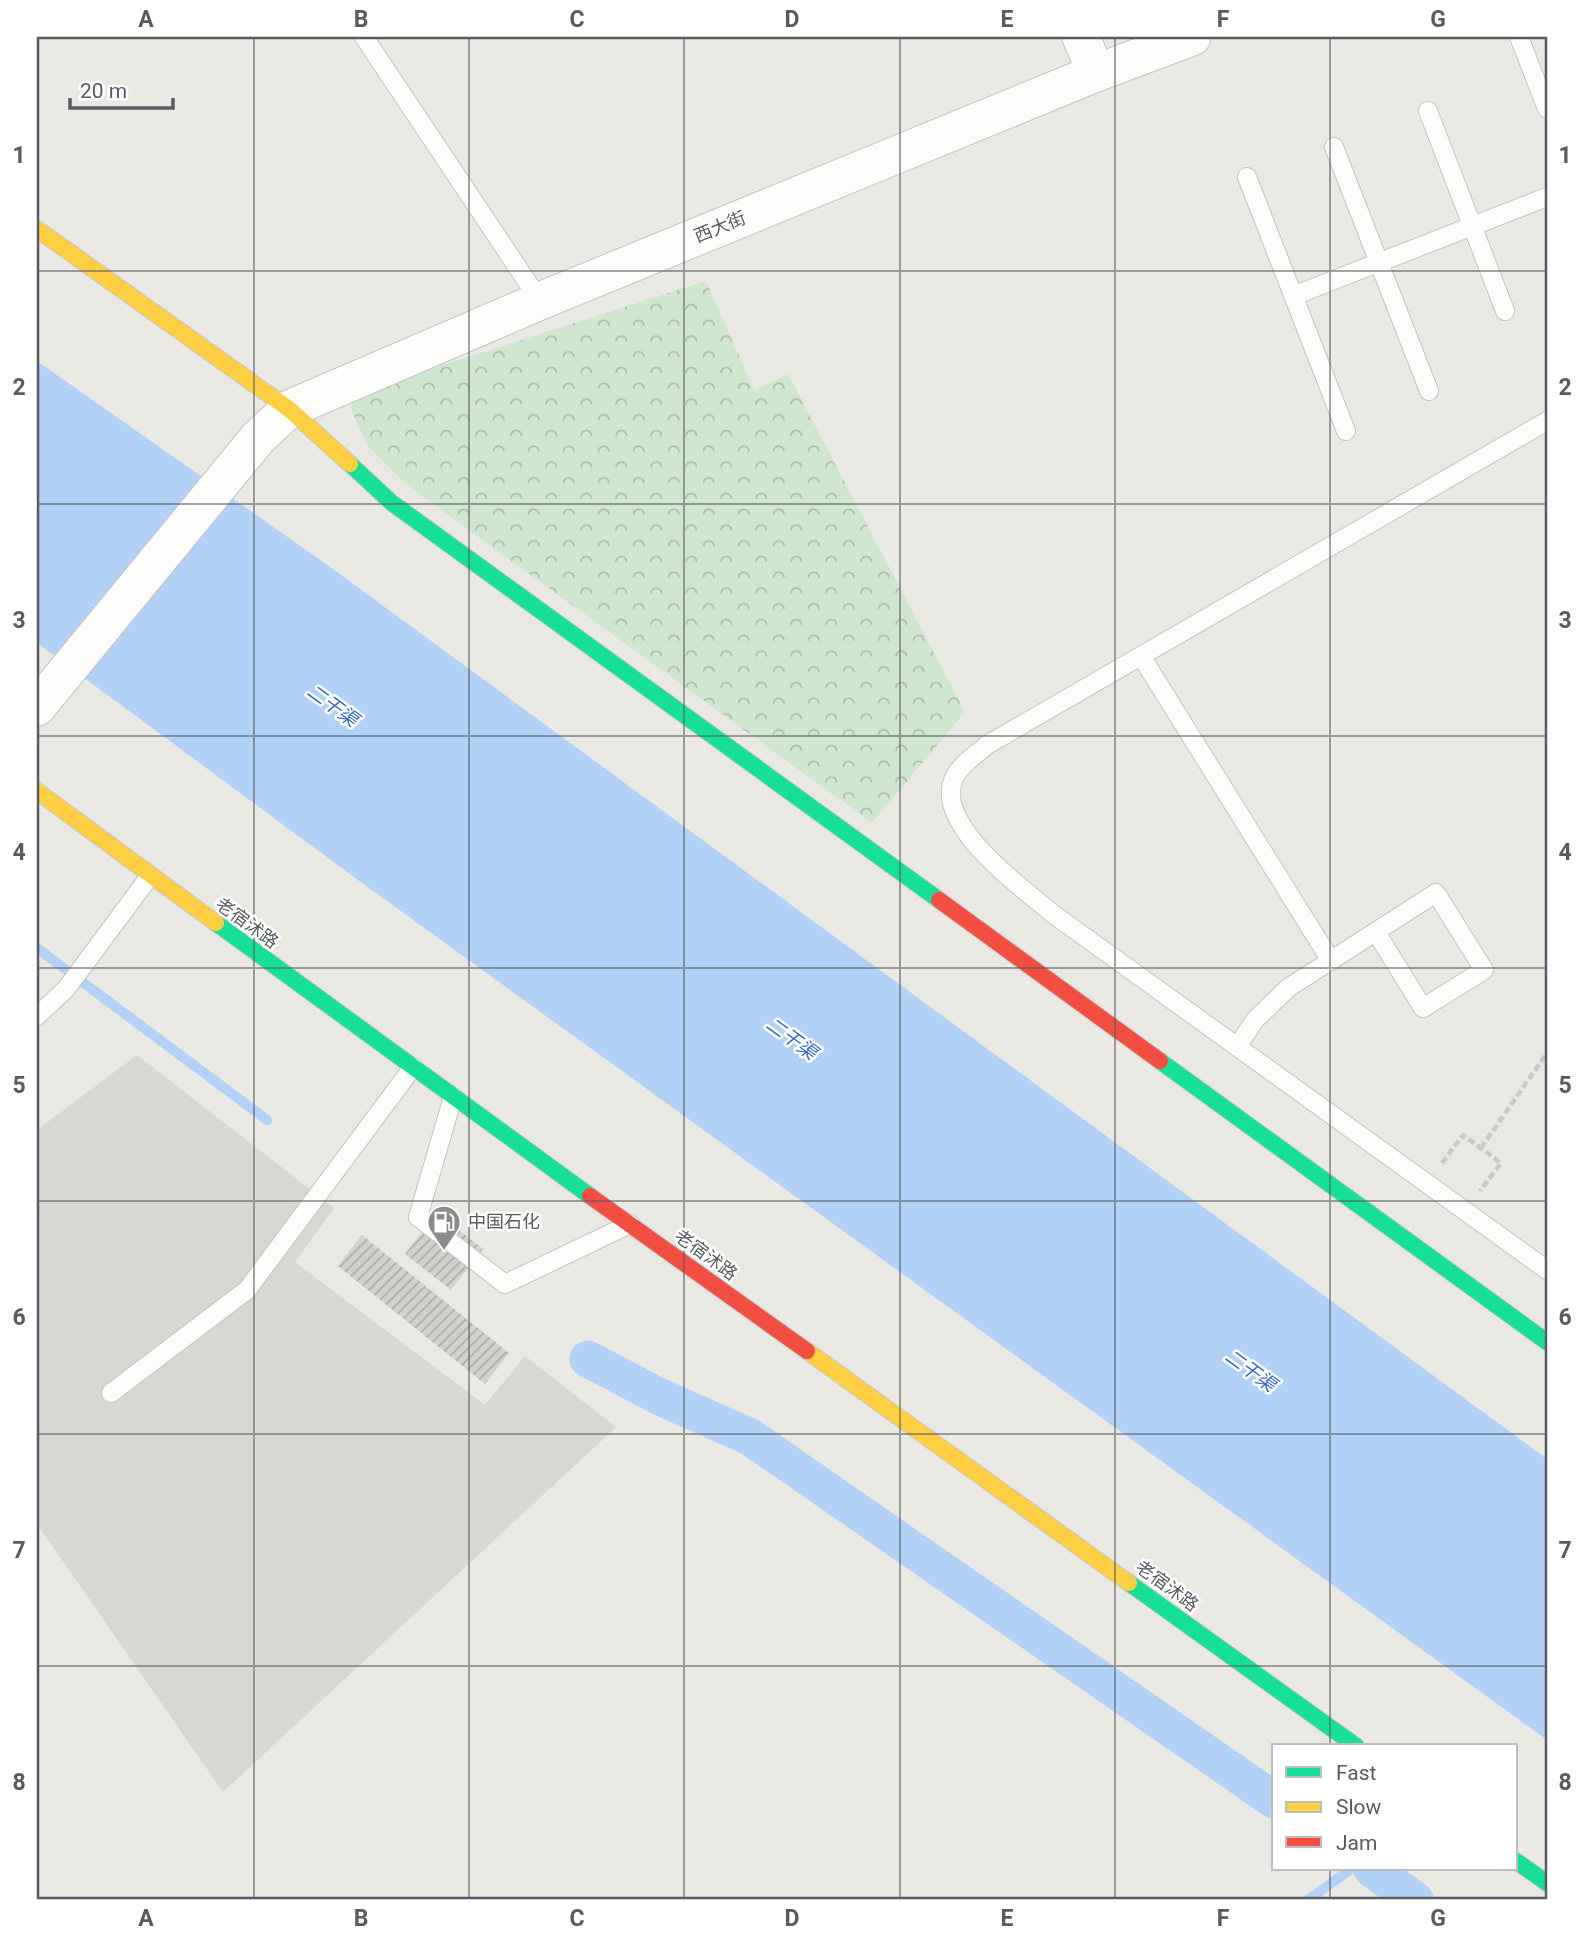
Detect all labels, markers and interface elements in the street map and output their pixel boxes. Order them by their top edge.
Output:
text: A [138,6,154,33]
text: B [354,6,368,33]
text: C [569,6,585,33]
text: D [785,6,799,33]
text: E [1001,6,1014,33]
text: F [1217,6,1230,33]
text: G [1430,6,1446,33]
scale bar [70,66,173,110]
text: 20 m [80,79,127,103]
text: 1 [12,142,26,169]
text: 1 [1558,142,1572,169]
street label: 西大街 [691,207,749,246]
text: 2 [12,374,26,401]
text: 2 [1558,374,1572,401]
text: 3 [12,607,26,634]
text: 3 [1558,607,1572,634]
water label: 二干渠 [303,679,365,733]
text: 4 [12,839,26,866]
text: 4 [1558,839,1572,866]
street label: 老宿沭路 [212,893,283,952]
water label: 二干渠 [762,1012,824,1066]
text: 5 [12,1072,26,1099]
text: 5 [1558,1072,1572,1099]
fuel station icon: 中国石化 [425,1203,463,1252]
place label: 中国石化 [468,1211,540,1232]
street label: 老宿沭路 [671,1225,742,1284]
text: 6 [12,1304,26,1331]
text: 6 [1558,1304,1572,1331]
water label: 二干渠 [1221,1344,1283,1398]
text: 7 [12,1537,26,1564]
text: 7 [1558,1537,1572,1564]
street label: 老宿沭路 [1132,1556,1203,1615]
legend [1272,1744,1518,1870]
text: Fast [1336,1761,1377,1785]
text: 8 [12,1769,26,1796]
text: 8 [1558,1769,1572,1796]
text: Slow [1336,1795,1382,1819]
text: Jam [1336,1831,1377,1855]
text: A [138,1905,154,1932]
text: B [354,1905,368,1932]
text: C [569,1905,585,1932]
text: D [785,1905,799,1932]
text: E [1001,1905,1014,1932]
text: F [1217,1905,1230,1932]
text: G [1430,1905,1446,1932]

